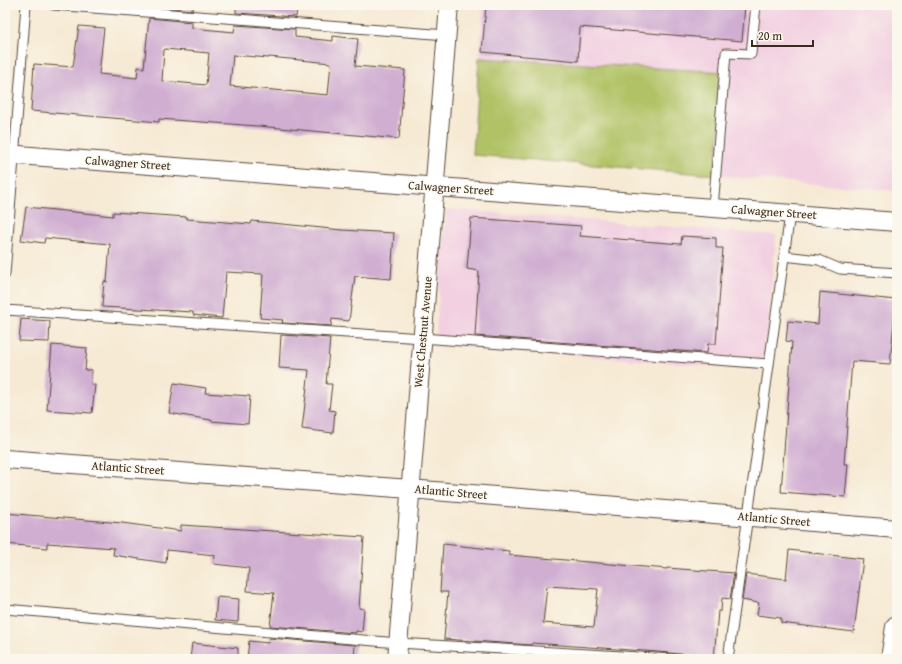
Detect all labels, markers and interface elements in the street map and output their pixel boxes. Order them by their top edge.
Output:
scale bar [752,22,813,48]
text: 20 m [758,27,782,44]
street label: Calwagner Street [85,151,172,174]
street label: Calwagner Street [408,176,495,199]
street label: Calwagner Street [731,200,818,223]
street label: West Chestnut Avenue [409,275,436,388]
street label: Atlantic Street [91,456,166,479]
street label: Atlantic Street [414,480,489,503]
street label: Atlantic Street [737,507,812,530]

